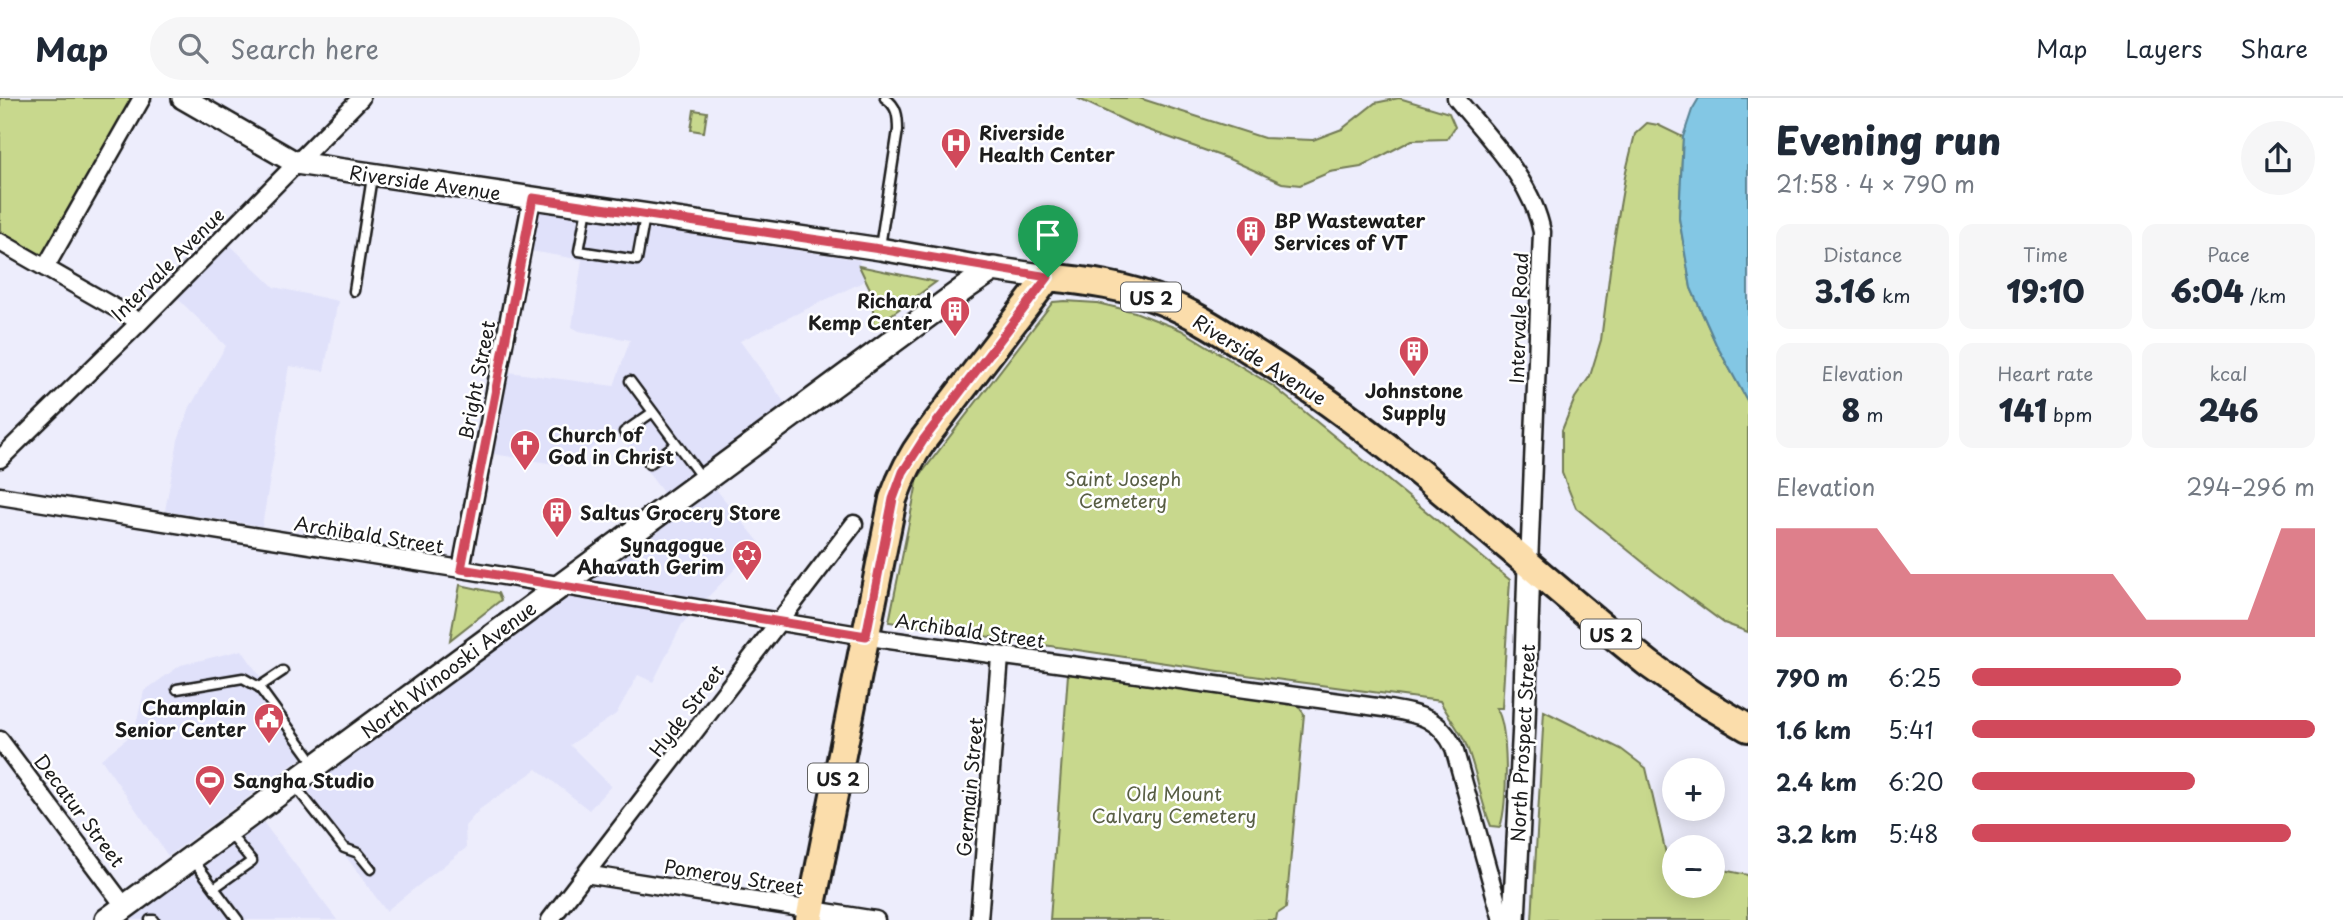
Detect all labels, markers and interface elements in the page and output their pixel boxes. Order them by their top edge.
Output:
search box [150,17,640,80]
text: Map [35,23,108,73]
icon: search [174,29,212,67]
text: Search here [230,29,379,68]
text: Map [2036,30,2087,66]
text: Layers [2125,30,2202,66]
text: Share [2240,30,2308,66]
text: Evening run [1776,111,2001,168]
place label: Riverside Health Center [979,118,1115,168]
button: share [2241,121,2315,195]
hospital icon: Riverside Health Center [939,126,973,170]
street label: Riverside Avenue [347,158,503,206]
text: 21:58 · 4 × 790 m [1776,166,1975,201]
street label: Intervale Avenue [104,201,230,327]
pin [1018,205,1078,277]
place label: BP Wastewater Services of VT [1274,206,1426,256]
building icon: BP Wastewater Services of VT [1234,214,1268,258]
icon: arrive [1029,216,1067,254]
text: Distance [1823,240,1902,268]
text: Time [2023,240,2068,268]
text: Pace [2207,240,2250,268]
street label: Intervale Road [1502,252,1534,384]
text: 3.16 [1814,268,1876,313]
text: 19:10 [2006,268,2085,313]
text: 6:04 [2171,268,2244,313]
text: km [1876,281,1911,309]
text: /km [2244,281,2286,309]
road number: US 2 [1121,282,1181,312]
place label: Richard Kemp Center [808,286,932,336]
building icon: Richard Kemp Center [938,294,972,338]
street label: Riverside Avenue [1188,307,1332,411]
street label: Bright Street [451,318,501,442]
building icon: Johnstone Supply [1397,334,1431,378]
text: Elevation [1822,359,1903,387]
text: Heart rate [1998,359,2093,387]
text: kcal [2210,359,2247,387]
place label: Johnstone Supply [1365,376,1463,426]
text: 8 [1841,387,1860,432]
text: 141 [1999,387,2047,432]
text: 246 [2198,387,2259,432]
text: m [1860,400,1884,428]
text: bpm [2047,400,2092,428]
place label: Church of God in Christ [548,420,674,470]
church icon: Church of God in Christ [508,428,542,472]
park label: Saint Joseph Cemetery [1065,464,1181,514]
text: Elevation [1776,469,1875,504]
text: 294–296 m [2186,469,2315,504]
building icon: Saltus Grocery Store [540,495,574,539]
place label: Saltus Grocery Store [580,498,781,526]
street label: Archibald Street [292,508,446,560]
place label: Synagogue Ahavath Gerim [577,530,724,580]
synagogue icon: Synagogue Ahavath Gerim [730,538,764,582]
street label: North Winooski Avenue [355,594,541,744]
street label: Archibald Street [893,606,1047,654]
road number: US 2 [1581,620,1641,648]
street label: North Prospect Street [1503,643,1541,843]
street label: Hyde Street [642,658,730,762]
text: 790 m [1776,660,1848,695]
text: 6:25 [1888,660,1941,695]
place label: Champlain Senior Center [115,693,246,743]
public building icon: Champlain Senior Center [252,701,286,745]
text: 1.6 km [1776,712,1851,747]
text: 5:41 [1888,712,1934,747]
street label: Germain Street [949,716,989,858]
street label: Decatur Street [28,747,132,873]
map controls [1662,758,1725,898]
button: + [1662,758,1725,821]
sports icon: Sangha Studio [193,763,227,807]
road number: US 2 [808,764,868,792]
text: 2.4 km [1776,764,1857,799]
text: 6:20 [1888,764,1944,799]
place label: Sangha Studio [233,766,374,794]
park label: Old Mount Calvary Cemetery [1092,779,1257,829]
text: 3.2 km [1776,816,1857,851]
text: 5:48 [1888,816,1939,851]
button: − [1662,835,1725,898]
street label: Pomeroy Street [662,851,806,901]

